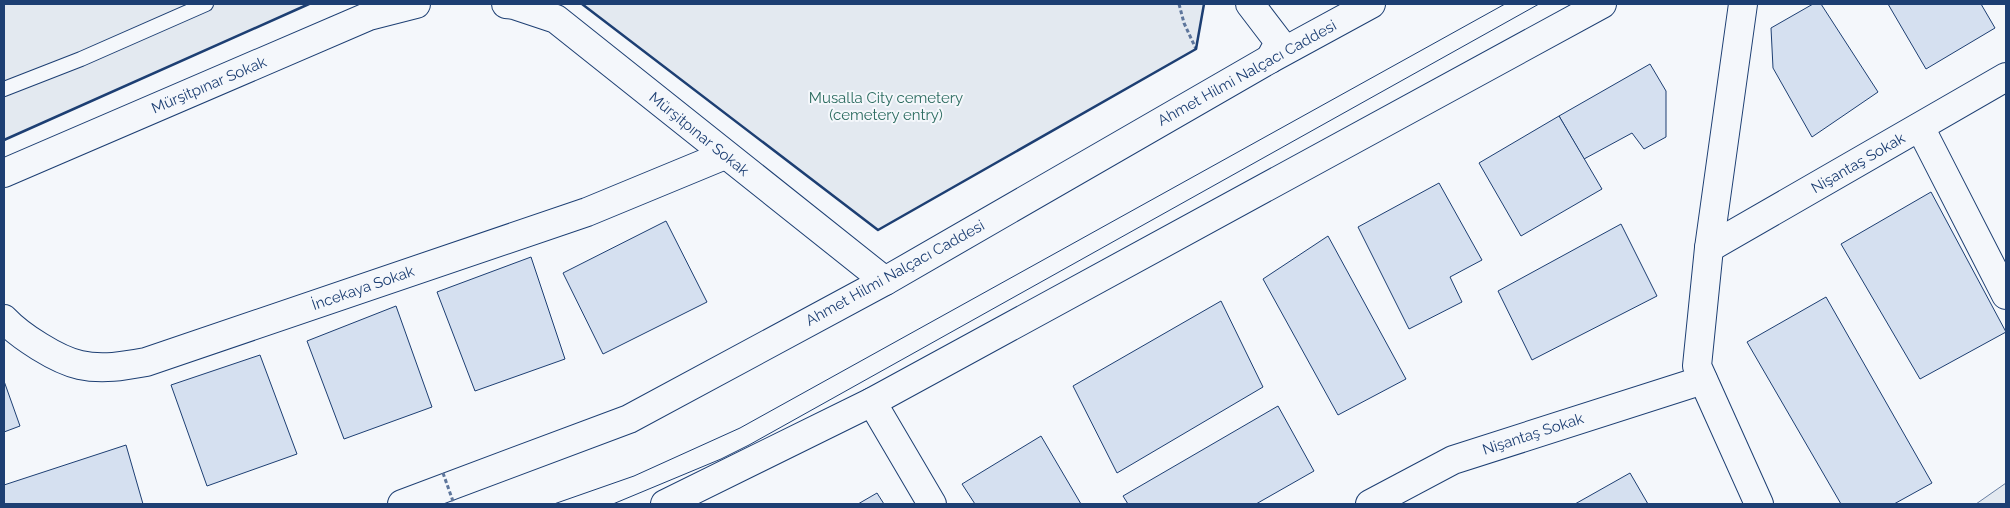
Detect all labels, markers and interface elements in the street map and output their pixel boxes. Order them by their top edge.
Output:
street label: Ahmet Hilmi Nalçacı Caddesi [1155,16,1339,130]
street label: Mürşitpınar Sokak [149,53,269,117]
street label: Mürşitpınar Sokak [645,88,753,180]
park label: Musalla City cemetery (cemetery entry) [809,89,963,124]
street label: Nişantaş Sokak [1808,129,1908,197]
street label: Ahmet Hilmi Nalçacı Caddesi [803,216,987,330]
street label: İncekaya Sokak [309,261,417,314]
street label: Nişantaş Sokak [1480,409,1586,459]

